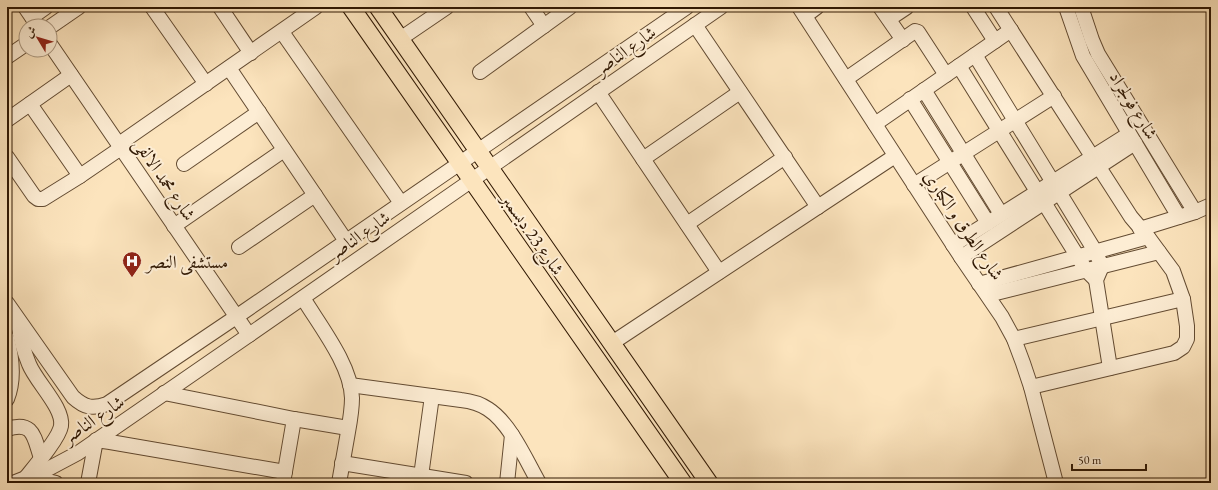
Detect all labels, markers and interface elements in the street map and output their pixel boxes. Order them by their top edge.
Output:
north arrow [18,18,58,58]
street label: شارع الناصر [588,21,663,84]
text: ش [21,23,39,40]
street label: شارع فولجراد [1101,67,1163,146]
street label: شارع محمد الالفى [126,133,201,227]
street label: شارع الطرق و الكباري [916,166,1009,287]
street label: شارع 23 ديسمبر [492,187,570,282]
street label: شارع الناصر [322,206,397,269]
hospital icon: مستشفى النصر [121,250,143,278]
place label: مستشفى النصر [144,250,228,275]
street label: شارع الناصر [56,390,131,453]
scale bar [1072,446,1146,472]
text: 50 m [1078,452,1102,468]

